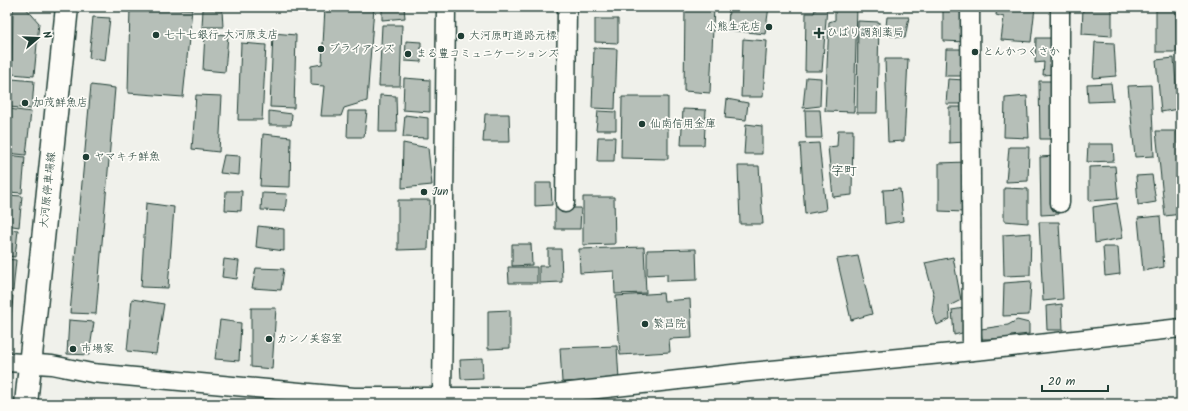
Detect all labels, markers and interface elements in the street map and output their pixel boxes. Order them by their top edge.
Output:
north arrow [18,18,58,58]
place label: 小熊生花店 [706,18,761,36]
marker: 小熊生花店 [764,22,774,32]
place label: ひばり調剤薬局 [827,24,904,42]
place label: 七十七銀行 大河原支店 [164,26,278,44]
place label: 大河原町道路元標 [469,27,557,45]
marker: ひばり調剤薬局 [814,28,824,38]
text: N [37,29,56,41]
marker: 七十七銀行 大河原支店 [151,30,161,40]
marker: 大河原町道路元標 [456,31,466,41]
place label: ブライアンズ [329,40,395,58]
place label: とんかつくさか [983,43,1060,61]
marker: ブライアンズ [316,44,326,54]
place label: まる豊コミュニケーションズ [416,45,559,63]
marker: とんかつくさか [970,47,980,57]
marker: まる豊コミュニケーションズ [403,49,413,59]
place label: 加茂鮮魚店 [33,94,88,112]
marker: 加茂鮮魚店 [20,98,30,108]
place label: 仙南信用金庫 [650,115,716,133]
marker: 仙南信用金庫 [637,119,647,129]
place label: ヤマキチ鮮魚 [94,148,160,166]
street label: 大河原停車場線 [35,151,61,229]
marker: ヤマキチ鮮魚 [81,152,91,162]
district label: 字町 [831,161,857,182]
place label: Jun [432,183,448,201]
marker: Jun [419,187,429,197]
place label: 繁昌院 [653,315,686,333]
marker: 繁昌院 [640,319,650,329]
place label: カンノ美容室 [277,330,342,348]
marker: カンノ美容室 [264,334,274,344]
place label: 市場家 [81,340,114,358]
marker: 市場家 [68,344,78,354]
scale bar [1042,367,1108,393]
text: 20 m [1048,372,1076,391]

